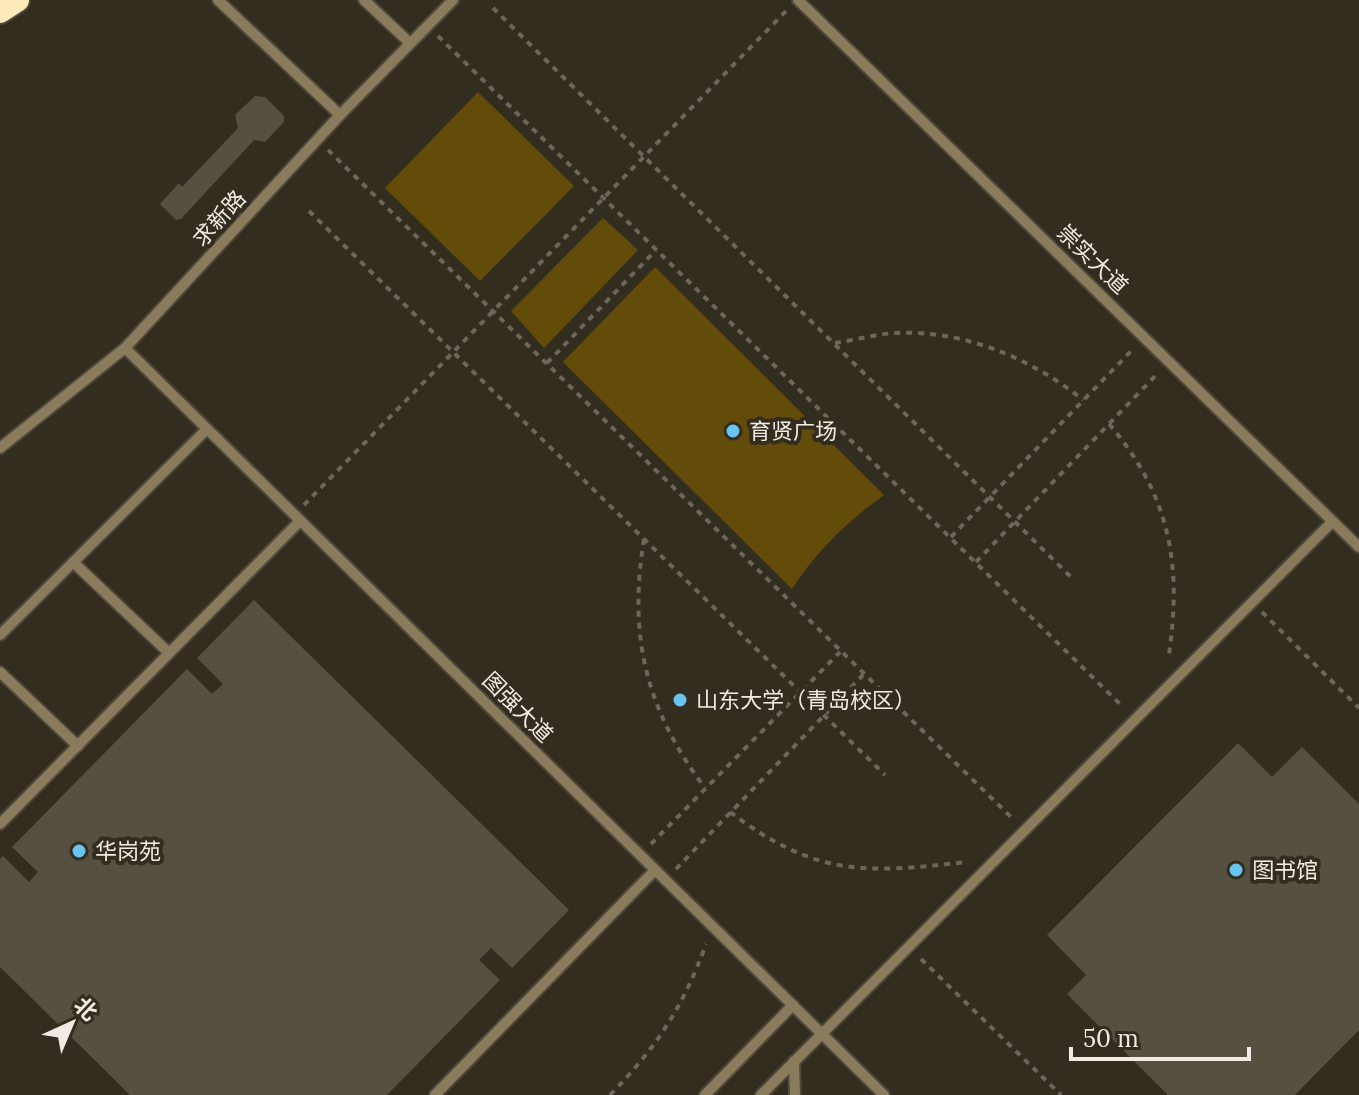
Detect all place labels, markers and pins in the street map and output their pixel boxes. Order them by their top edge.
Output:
place label: 育贤广场 [749,417,837,445]
marker: 育贤广场 [724,422,742,440]
place label: 山东大学（青岛校区） [696,686,916,714]
marker: 山东大学（青岛校区） [671,691,689,709]
place label: 华岗苑 [95,837,161,865]
marker: 华岗苑 [70,842,88,860]
place label: 图书馆 [1252,856,1318,884]
marker: 图书馆 [1227,861,1245,879]

